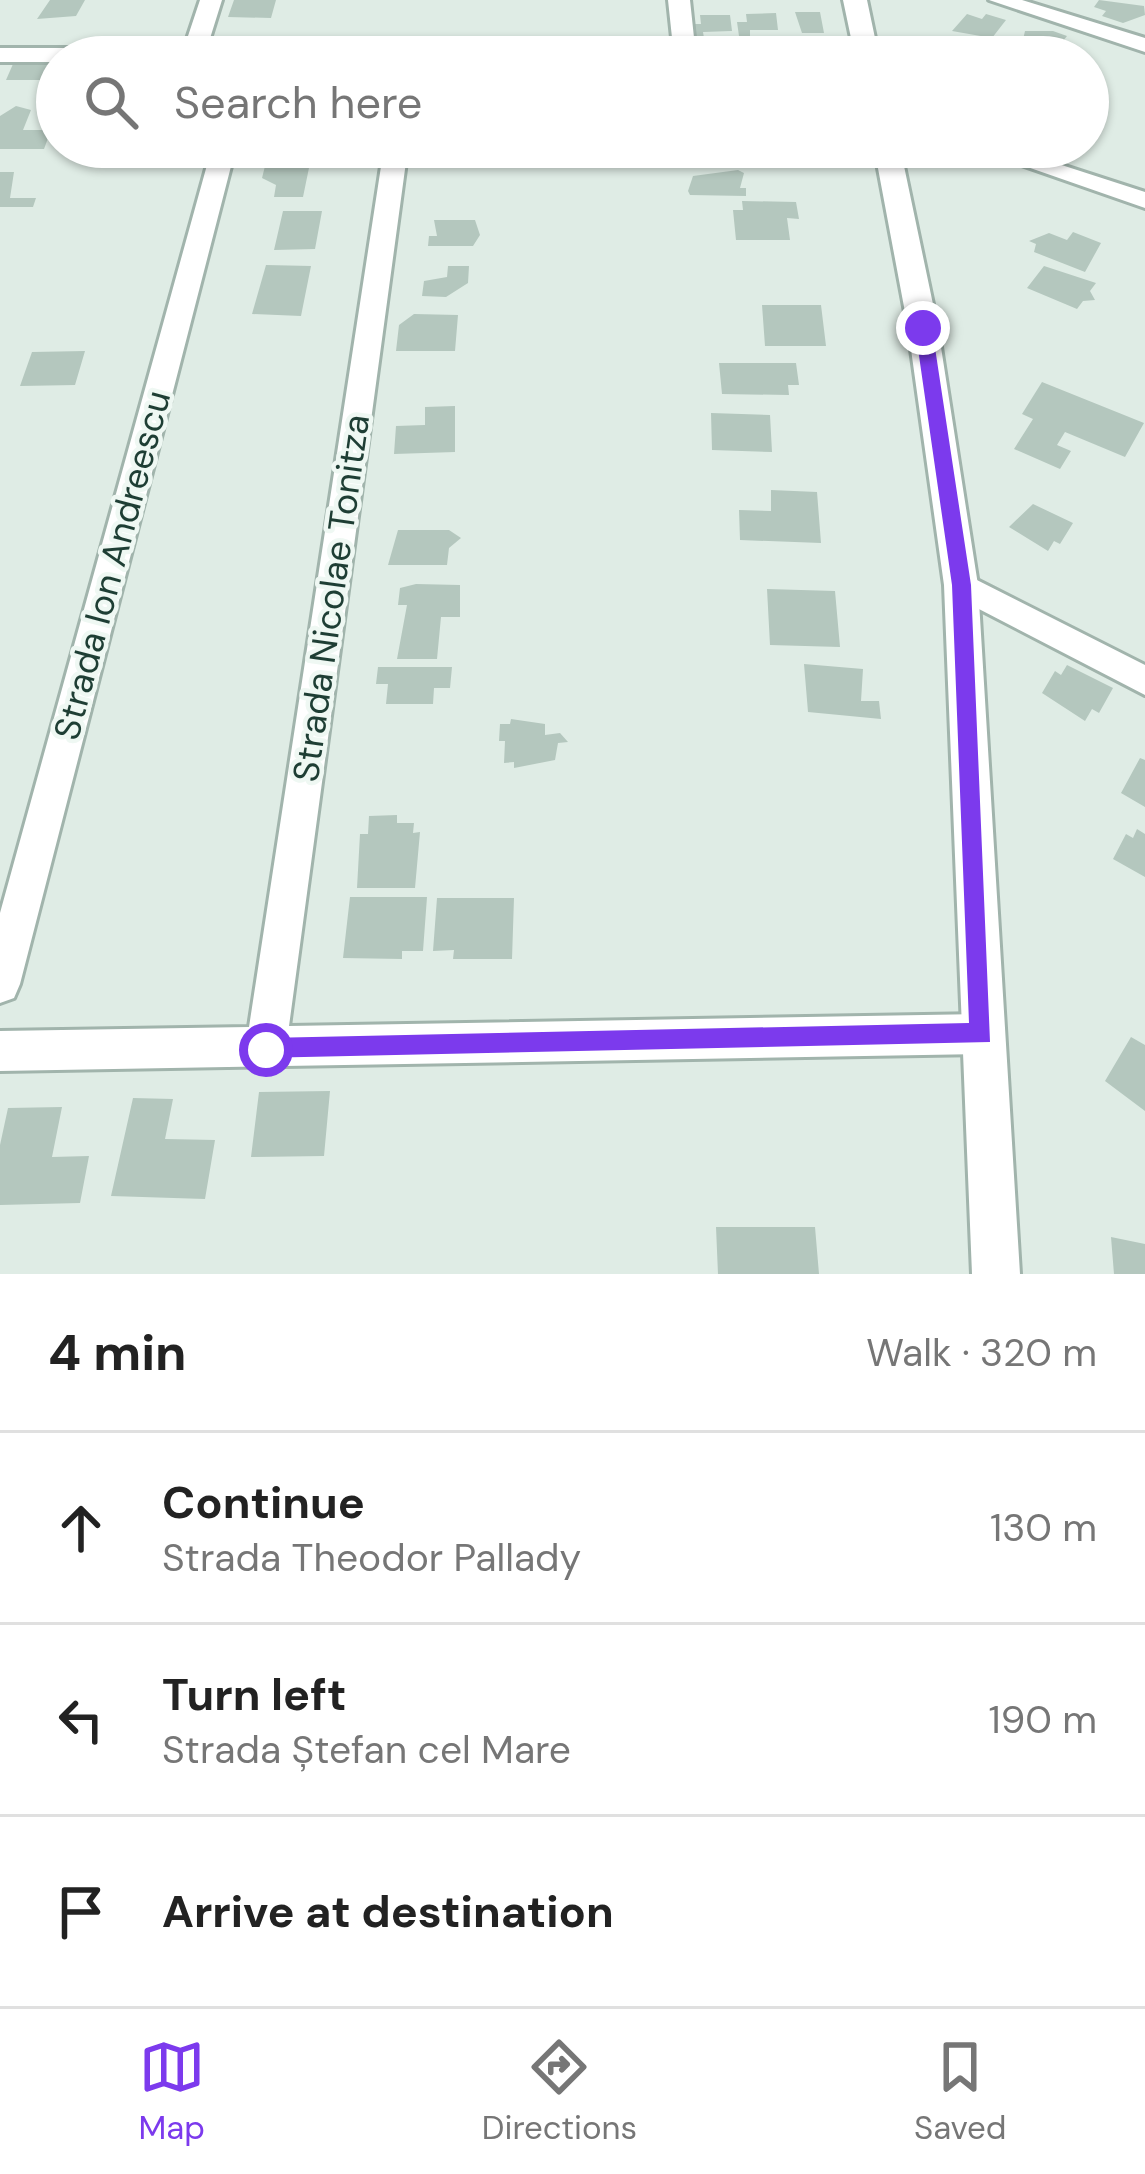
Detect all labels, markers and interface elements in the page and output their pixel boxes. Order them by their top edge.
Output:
search box [36,36,1109,168]
icon: search [78,69,144,135]
text: Search here [174,73,422,132]
route end [896,301,950,355]
street label: Strada Ion Andreescu [43,385,181,745]
street label: Strada Nicolae Tonitza [282,411,380,785]
route start [239,1023,293,1077]
text: 4 min [48,1319,187,1386]
text: Walk · 320 m [866,1327,1097,1378]
text: Continue [162,1473,365,1532]
icon: ahead [48,1495,114,1561]
text: 130 m [990,1502,1097,1553]
text: Strada Theodor Pallady [162,1532,581,1583]
text: Turn left [162,1665,346,1724]
icon: left [48,1687,114,1753]
text: 190 m [989,1694,1097,1745]
text: Strada Ștefan cel Mare [162,1724,571,1775]
icon: arrive [48,1879,114,1945]
text: Arrive at destination [162,1882,614,1941]
tab: Map [138,2034,205,2149]
tab: Directions [482,2034,637,2149]
tab: Saved [914,2034,1007,2149]

